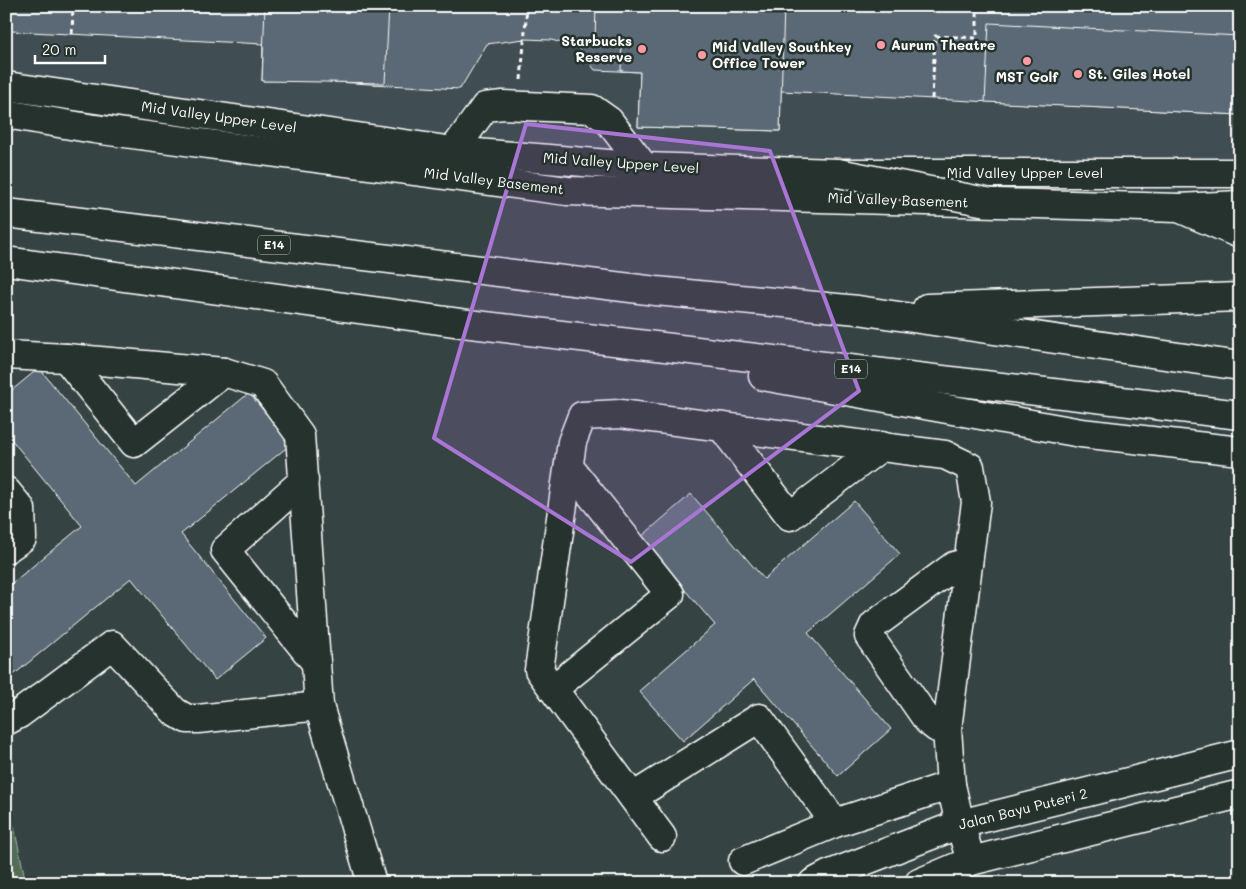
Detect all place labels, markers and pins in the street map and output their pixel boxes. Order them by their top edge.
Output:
place label: Starbucks Reserve [561,31,632,66]
place label: Aurum Theatre [891,35,995,54]
place label: Mid Valley Southkey Office Tower [712,37,852,72]
marker: Aurum Theatre [875,39,887,51]
marker: Starbucks Reserve [636,43,648,55]
marker: Mid Valley Southkey Office Tower [696,49,708,61]
marker: MST Golf [1021,55,1033,67]
place label: St. Giles Hotel [1088,64,1190,83]
place label: MST Golf [996,67,1059,86]
marker: St. Giles Hotel [1072,68,1084,80]

